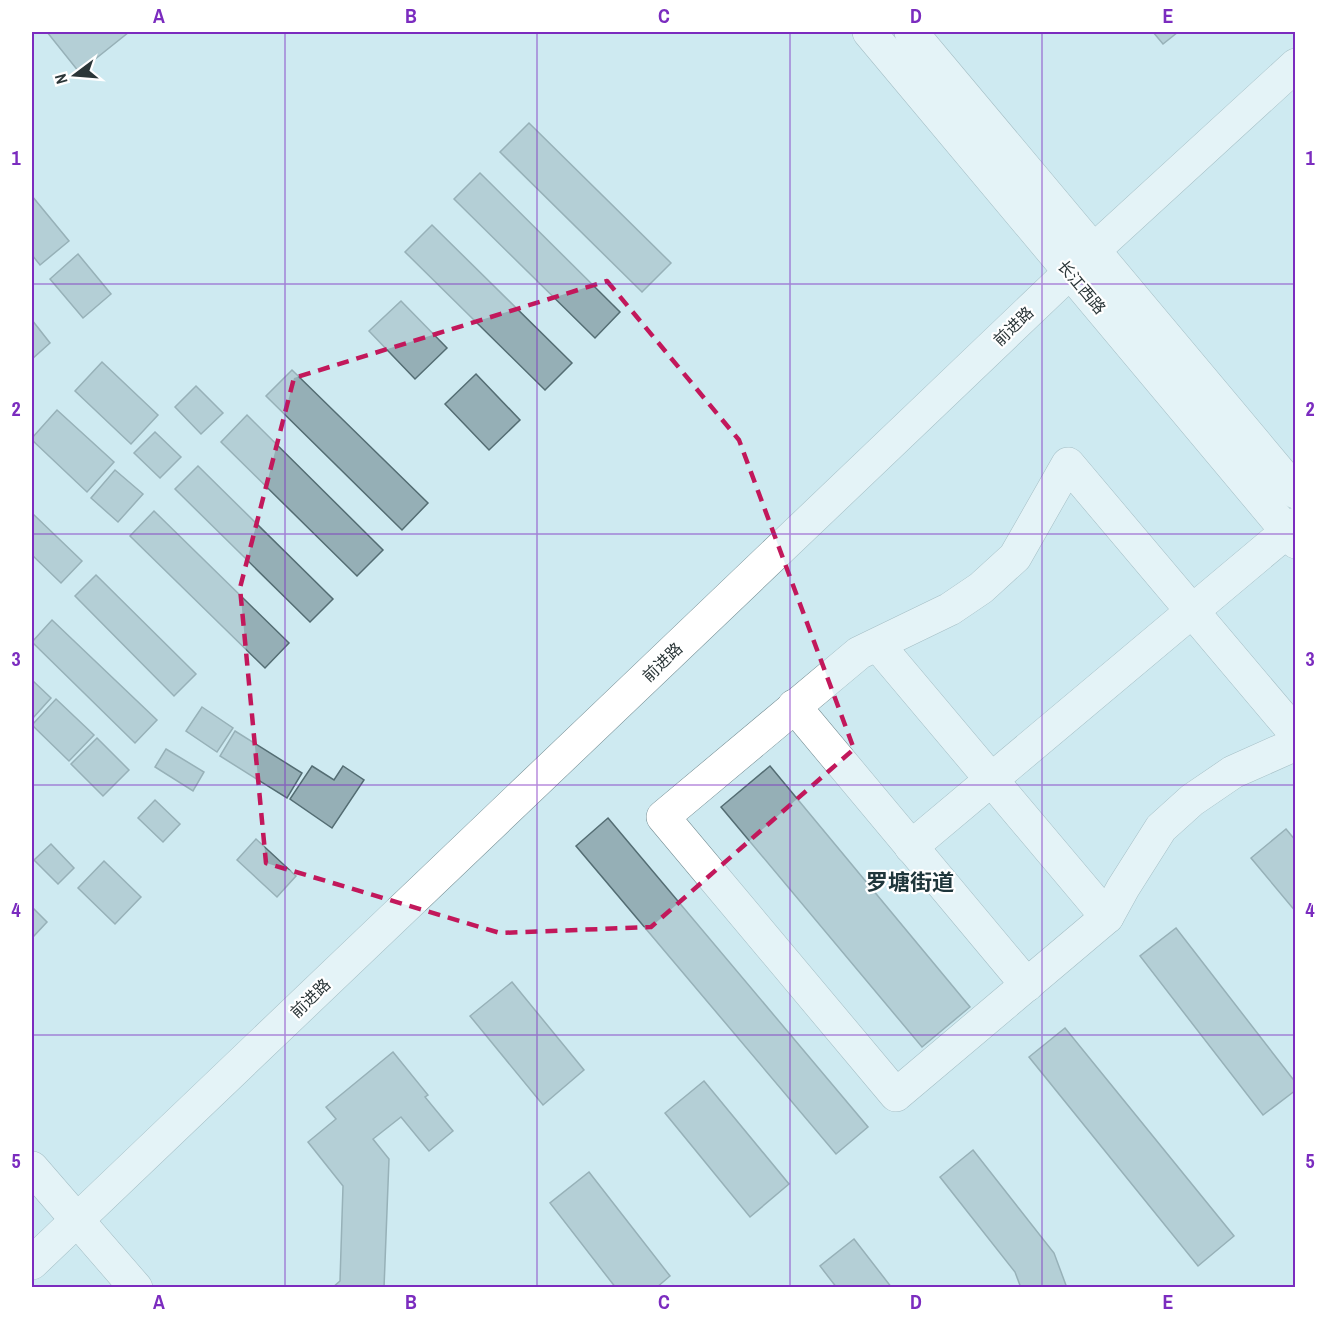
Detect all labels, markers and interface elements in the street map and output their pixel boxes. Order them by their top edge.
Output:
text: A [153,2,165,29]
text: B [405,2,417,29]
text: C [658,2,670,29]
text: D [910,2,922,29]
text: E [1163,2,1174,29]
north arrow [45,45,105,105]
text: N [49,72,72,87]
text: 1 [11,144,21,171]
text: 1 [1305,144,1315,171]
street label: 长江西路 [1053,255,1111,319]
street label: 前进路 [988,301,1038,351]
text: 2 [11,395,21,422]
text: 2 [1305,395,1315,422]
street label: 前进路 [637,637,687,687]
text: 3 [11,645,21,672]
text: 3 [1305,645,1315,672]
district label: 罗塘街道 [866,867,954,897]
text: 4 [11,896,21,923]
text: 4 [1305,896,1315,923]
street label: 前进路 [285,973,335,1023]
text: 5 [11,1147,21,1174]
text: 5 [1305,1147,1315,1174]
text: A [153,1288,165,1315]
text: B [405,1288,417,1315]
text: C [658,1288,670,1315]
text: D [910,1288,922,1315]
text: E [1163,1288,1174,1315]

